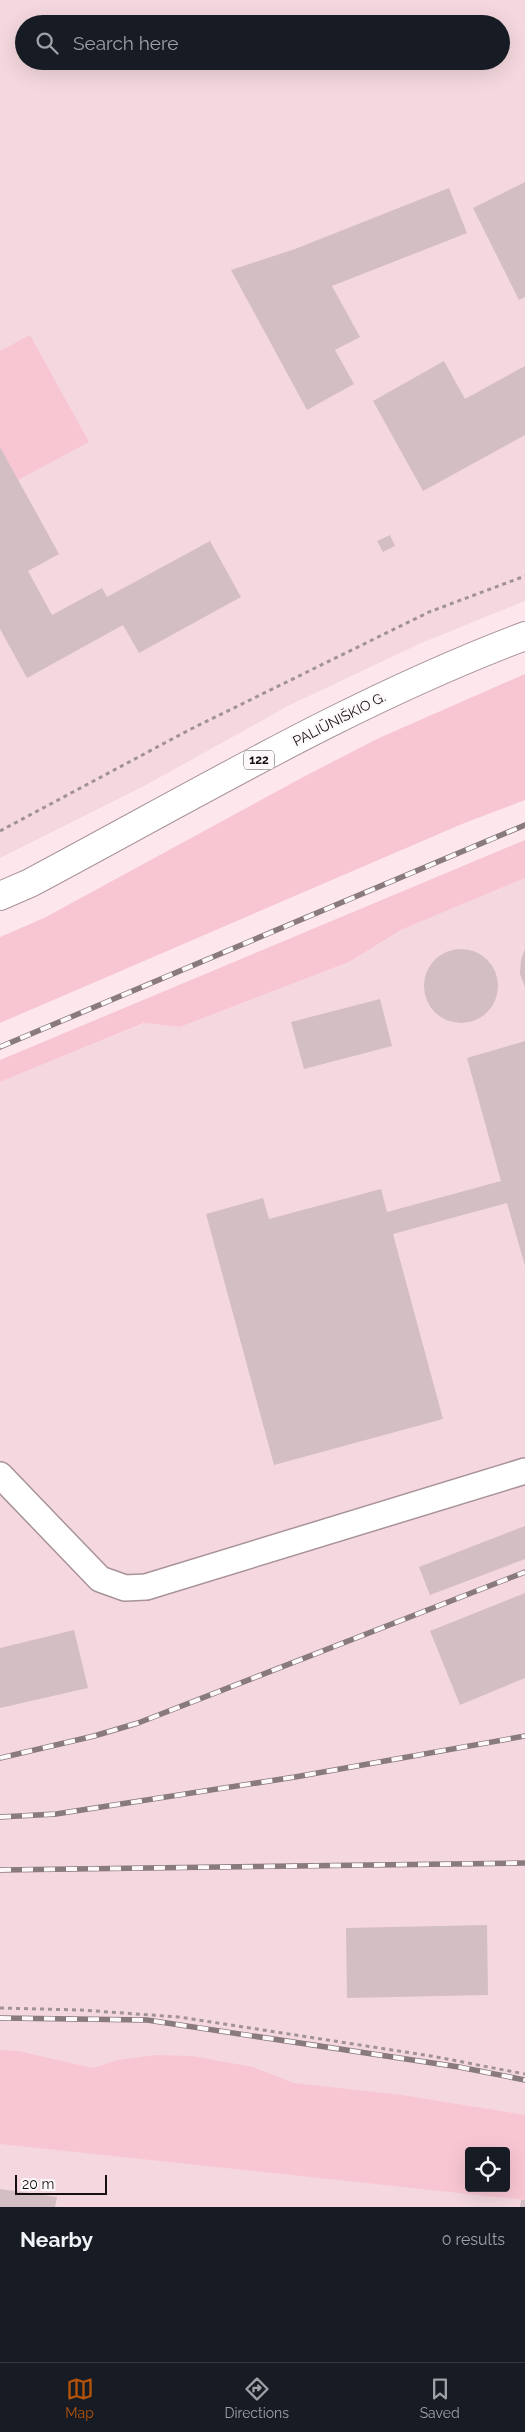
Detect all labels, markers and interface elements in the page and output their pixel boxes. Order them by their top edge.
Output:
search box [15,15,510,70]
icon: search [33,29,61,57]
text: Search here [73,32,179,54]
street label: PALIŪNIŠKIO G. [289,687,388,749]
road number: 122 [244,750,274,770]
map controls [465,2147,510,2192]
button: locate [465,2147,510,2192]
scale bar [15,2172,108,2195]
text: 20 m [22,2176,54,2192]
text: Nearby [20,2227,93,2252]
text: 0 results [442,2230,505,2249]
tab: Map [65,2375,94,2421]
tab: Directions [224,2375,289,2421]
tab: Saved [420,2375,460,2421]

